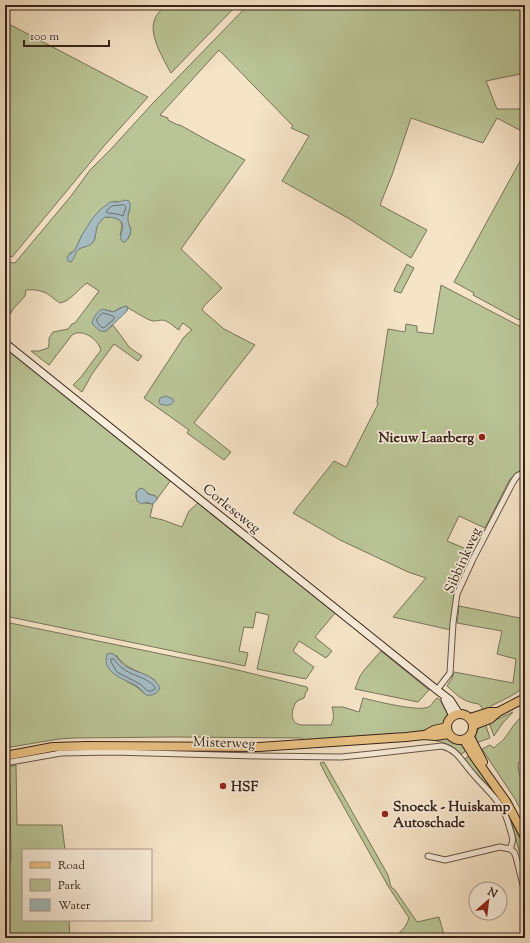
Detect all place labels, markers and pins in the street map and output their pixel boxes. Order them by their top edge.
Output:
place label: Nieuw Laarberg [378,429,474,449]
marker: Nieuw Laarberg [477,432,487,442]
place label: HSF [231,778,258,798]
marker: HSF [218,781,228,791]
place label: Snoeck - Huiskamp Autoschade [393,798,510,834]
marker: Snoeck - Huiskamp Autoschade [380,809,390,819]

